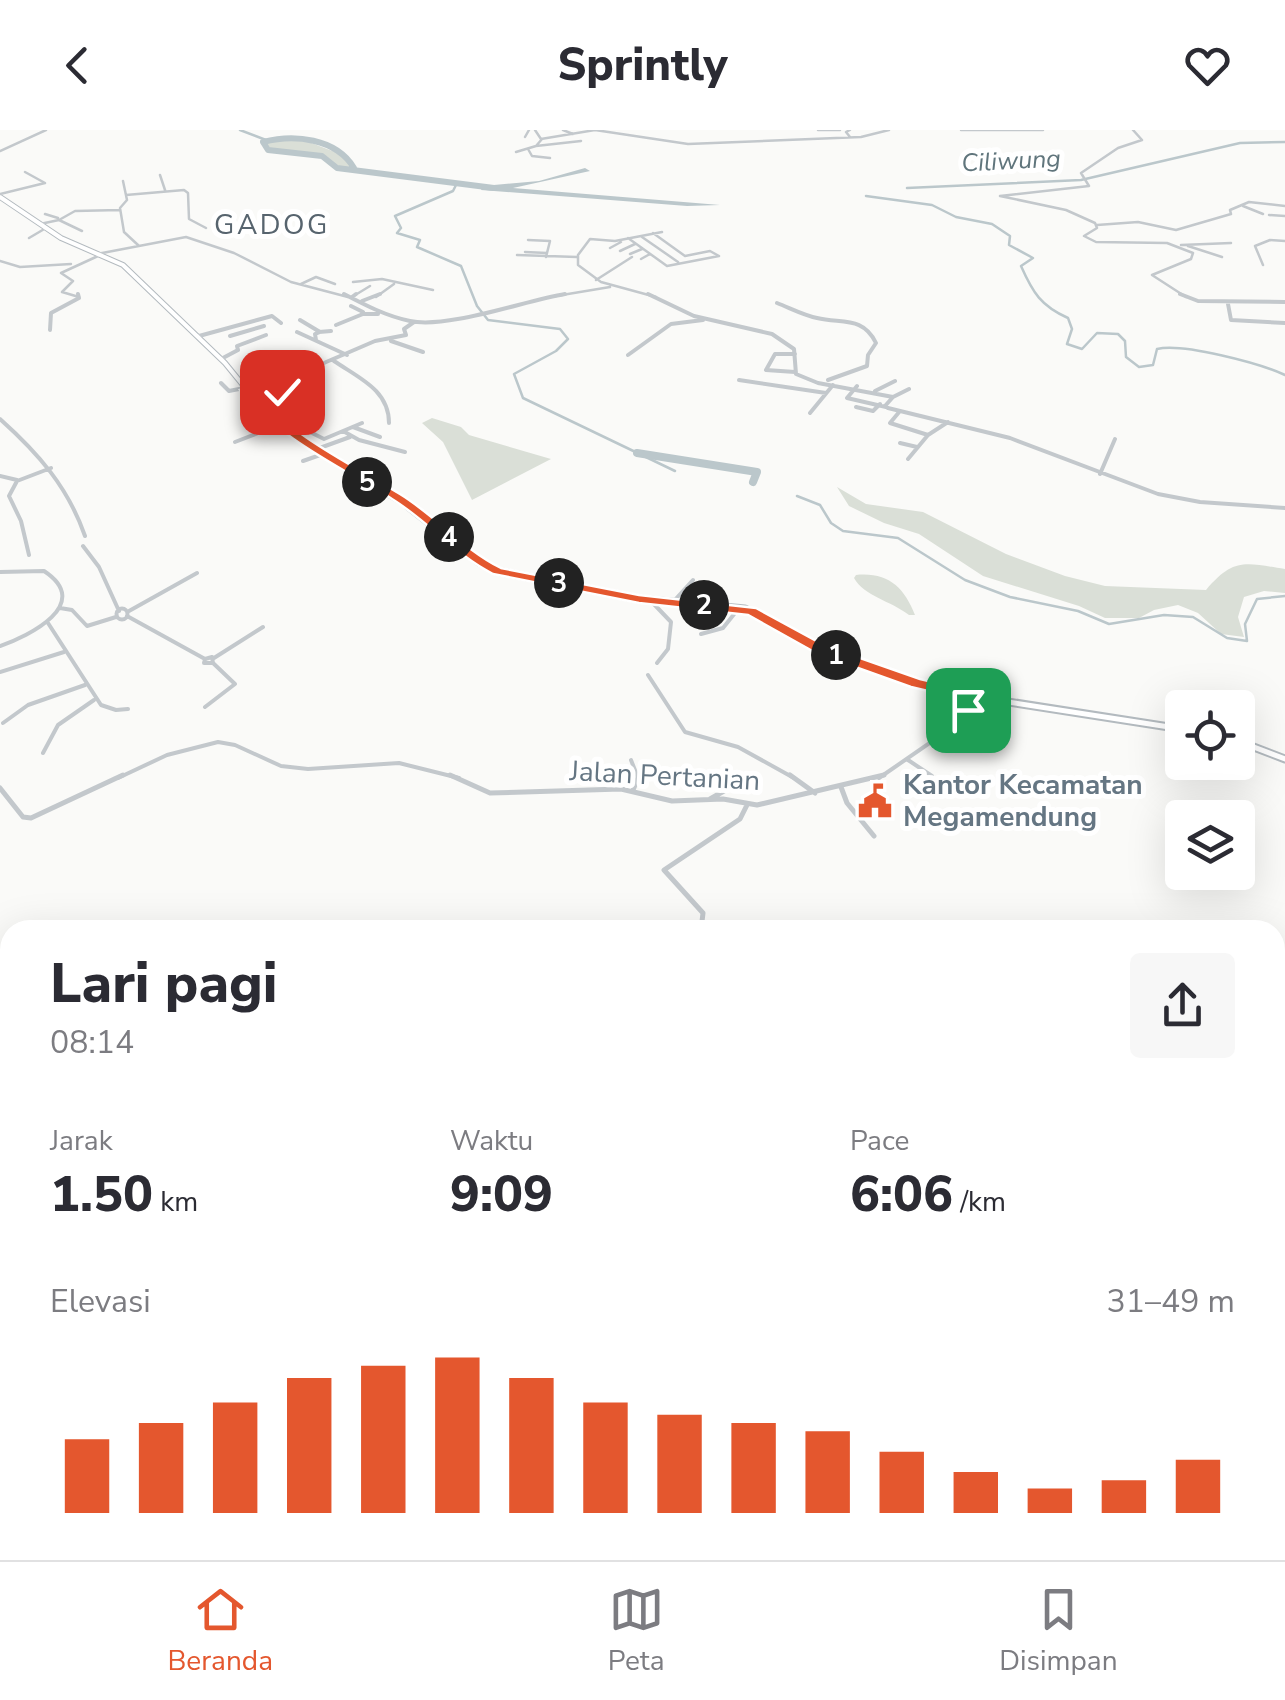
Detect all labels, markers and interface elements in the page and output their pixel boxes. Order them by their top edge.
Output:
text: Sprintly [557,35,728,96]
icon: back [50,38,105,93]
icon: heart [1180,38,1235,93]
water label: Ciliwung [960,141,1062,181]
district label: GADOG [214,206,330,244]
pin [240,350,325,435]
icon: check [255,365,310,420]
pin: 5 [342,457,392,507]
text: 5 [359,463,375,501]
pin: 4 [424,512,474,562]
text: 4 [441,518,457,556]
pin: 3 [534,558,584,608]
text: 3 [551,564,567,602]
pin: 2 [679,580,729,630]
text: 2 [696,586,712,624]
pin: 1 [811,630,861,680]
text: 1 [828,636,844,674]
pin [926,668,1011,753]
icon: arrive [941,683,996,738]
map controls [1165,690,1255,890]
button: locate [1165,690,1255,780]
street label: Jalan Pertanian [568,752,761,800]
place label: Kantor Kecamatan Megamendung [903,766,1143,836]
public building icon: Kantor Kecamatan Megamendung [856,782,894,820]
button: layers [1165,800,1255,890]
text: Lari pagi [50,946,278,1021]
button: share [1130,953,1235,1058]
text: 08:14 [50,1021,134,1064]
text: Jarak [50,1122,113,1160]
text: Waktu [450,1122,533,1160]
text: Pace [850,1122,909,1160]
text: 1.50 [50,1160,153,1229]
text: 9:09 [450,1160,553,1229]
text: 6:06 [850,1160,953,1229]
text: km [153,1183,198,1221]
text: /km [953,1183,1006,1221]
text: Elevasi [50,1280,151,1323]
text: 31–49 m [1107,1280,1235,1323]
tab: Beranda [167,1582,273,1680]
tab: Peta [608,1582,664,1680]
tab: Disimpan [999,1582,1118,1680]

